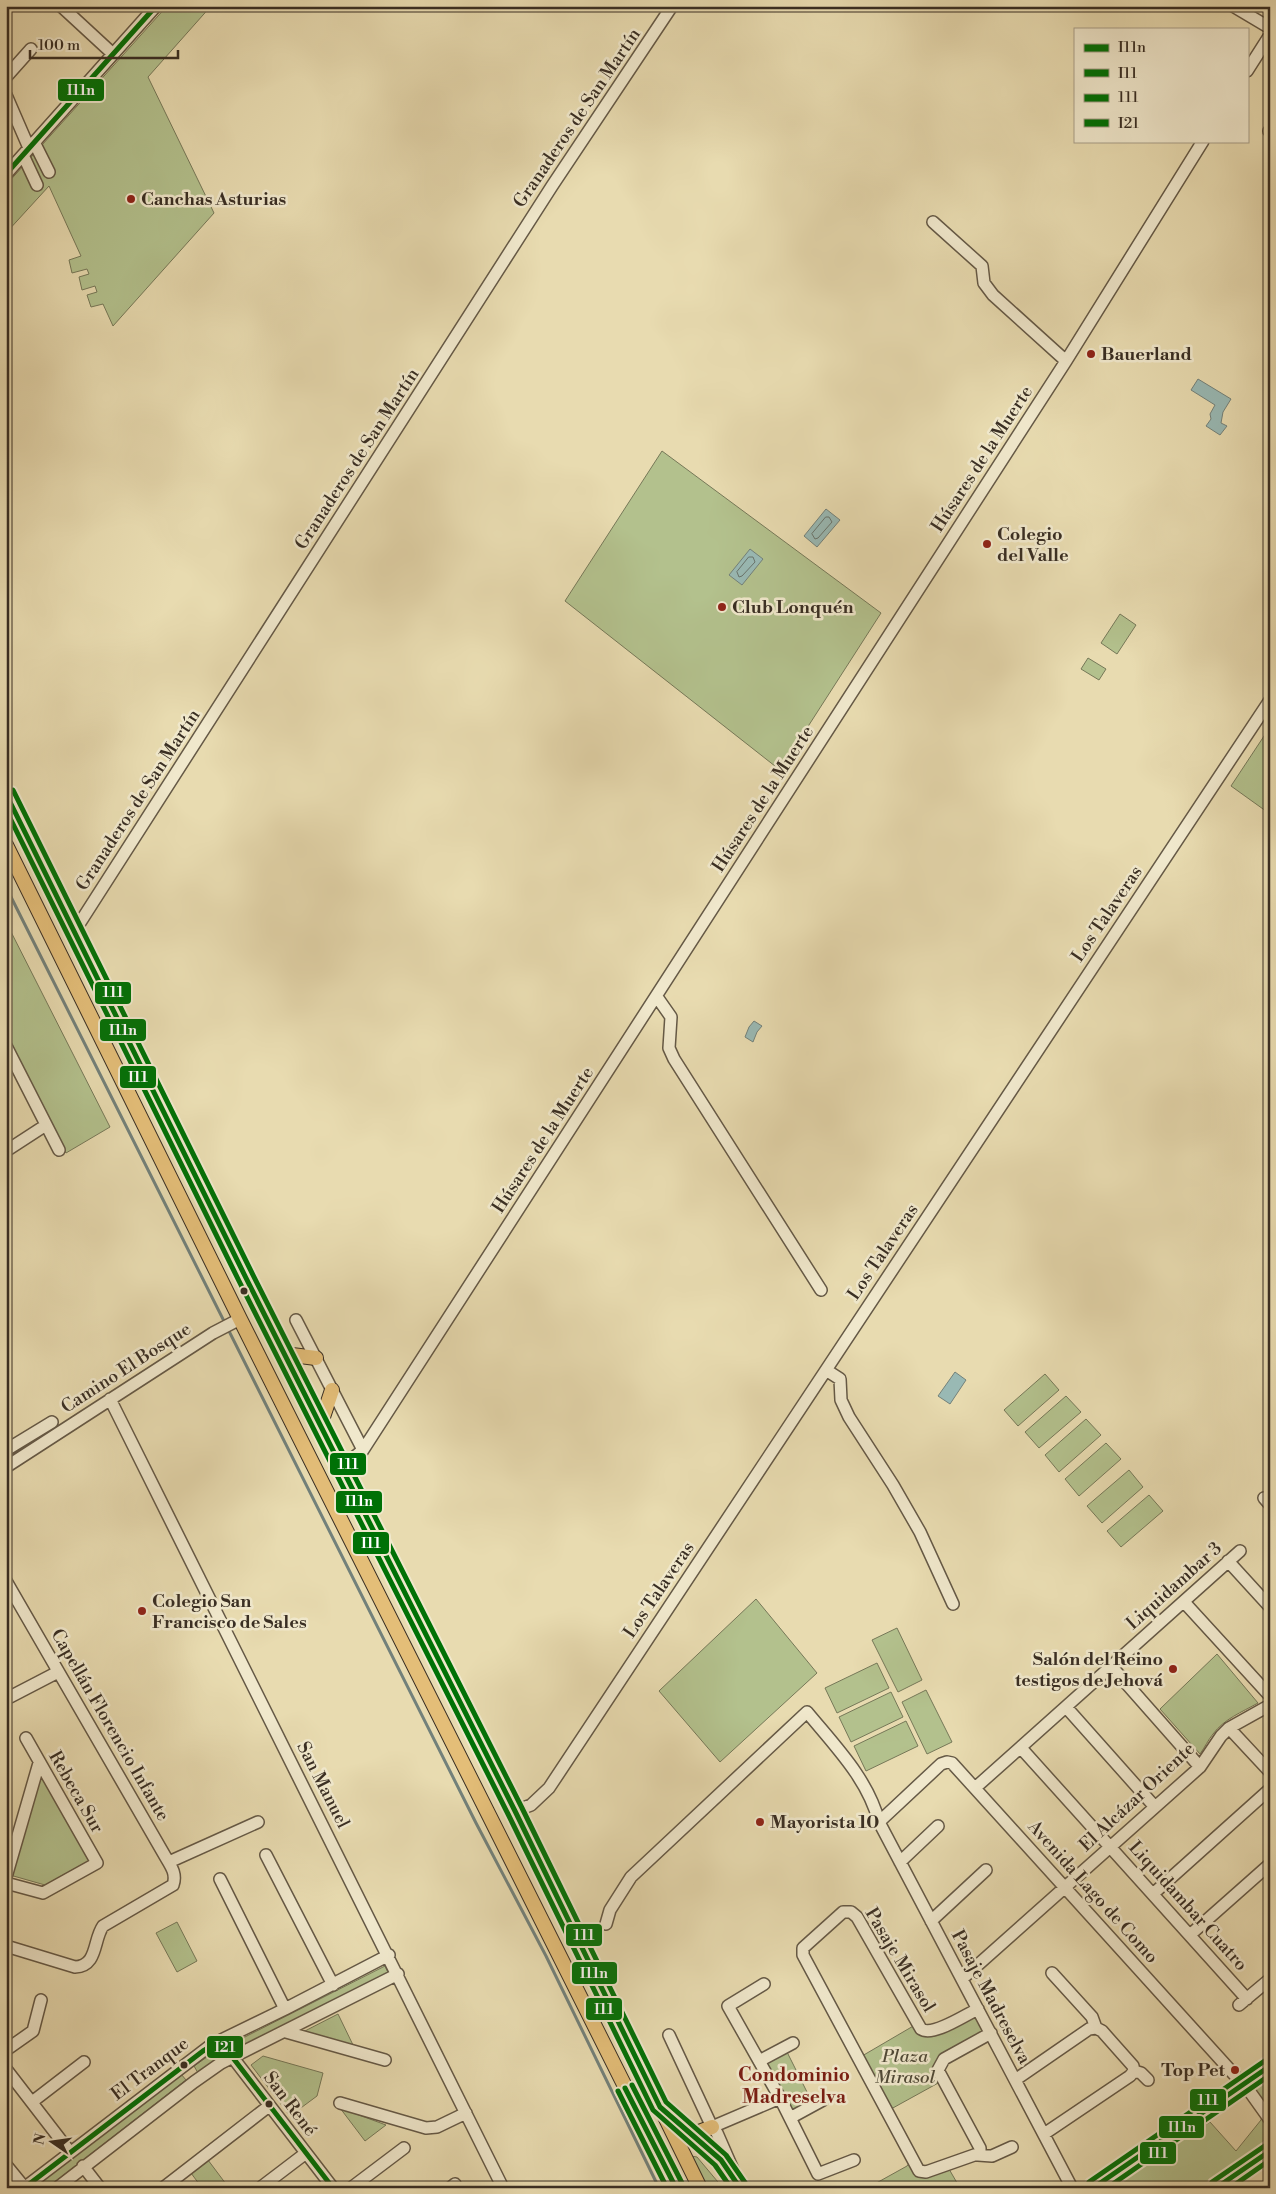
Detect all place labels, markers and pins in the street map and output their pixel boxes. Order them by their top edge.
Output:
place label: Canchas Asturias [141,188,286,211]
marker: Canchas Asturias [125,193,137,205]
place label: Bauerland [1101,343,1192,366]
marker: Bauerland [1085,348,1097,360]
place label: Colegio del Valle [997,523,1069,567]
marker: Colegio del Valle [981,538,993,550]
place label: Club Lonquén [732,596,853,619]
marker: Club Lonquén [716,601,728,613]
unlabelled marker [239,1286,249,1296]
place label: Colegio San Francisco de Sales [152,1590,307,1634]
marker: Colegio San Francisco de Sales [136,1605,148,1617]
place label: Salón del Reino testigos de Jehová [1015,1648,1163,1692]
marker: Salón del Reino testigos de Jehová [1167,1663,1179,1675]
place label: Mayorista 10 [770,1811,879,1834]
marker: Mayorista 10 [754,1816,766,1828]
place label: Top Pet [1161,2059,1226,2082]
unlabelled marker [179,2060,189,2070]
marker: Top Pet [1229,2064,1241,2076]
unlabelled marker [264,2099,274,2109]

